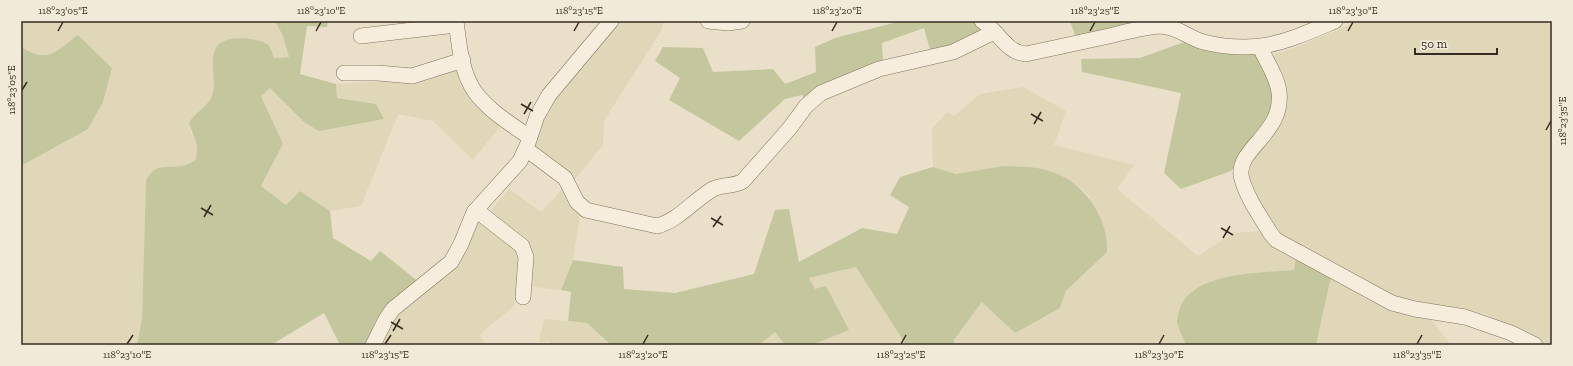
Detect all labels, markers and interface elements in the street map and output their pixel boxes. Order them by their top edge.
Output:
text: 118°23'05"E [38,5,88,17]
text: 118°23'10"E [297,5,345,17]
text: 118°23'15"E [555,5,603,17]
text: 118°23'20"E [812,5,862,17]
text: 118°23'25"E [1071,5,1120,17]
text: 118°23'30"E [1328,5,1378,17]
scale bar [1415,30,1497,56]
text: 50 m [1421,37,1448,51]
text: 118°23'05"E [6,65,18,115]
text: 118°23'35"E [1557,97,1569,145]
text: 118°23'10"E [103,349,151,361]
text: 118°23'15"E [361,349,409,361]
text: 118°23'20"E [618,349,668,361]
text: 118°23'25"E [877,349,926,361]
text: 118°23'30"E [1134,349,1184,361]
text: 118°23'35"E [1393,349,1441,361]

